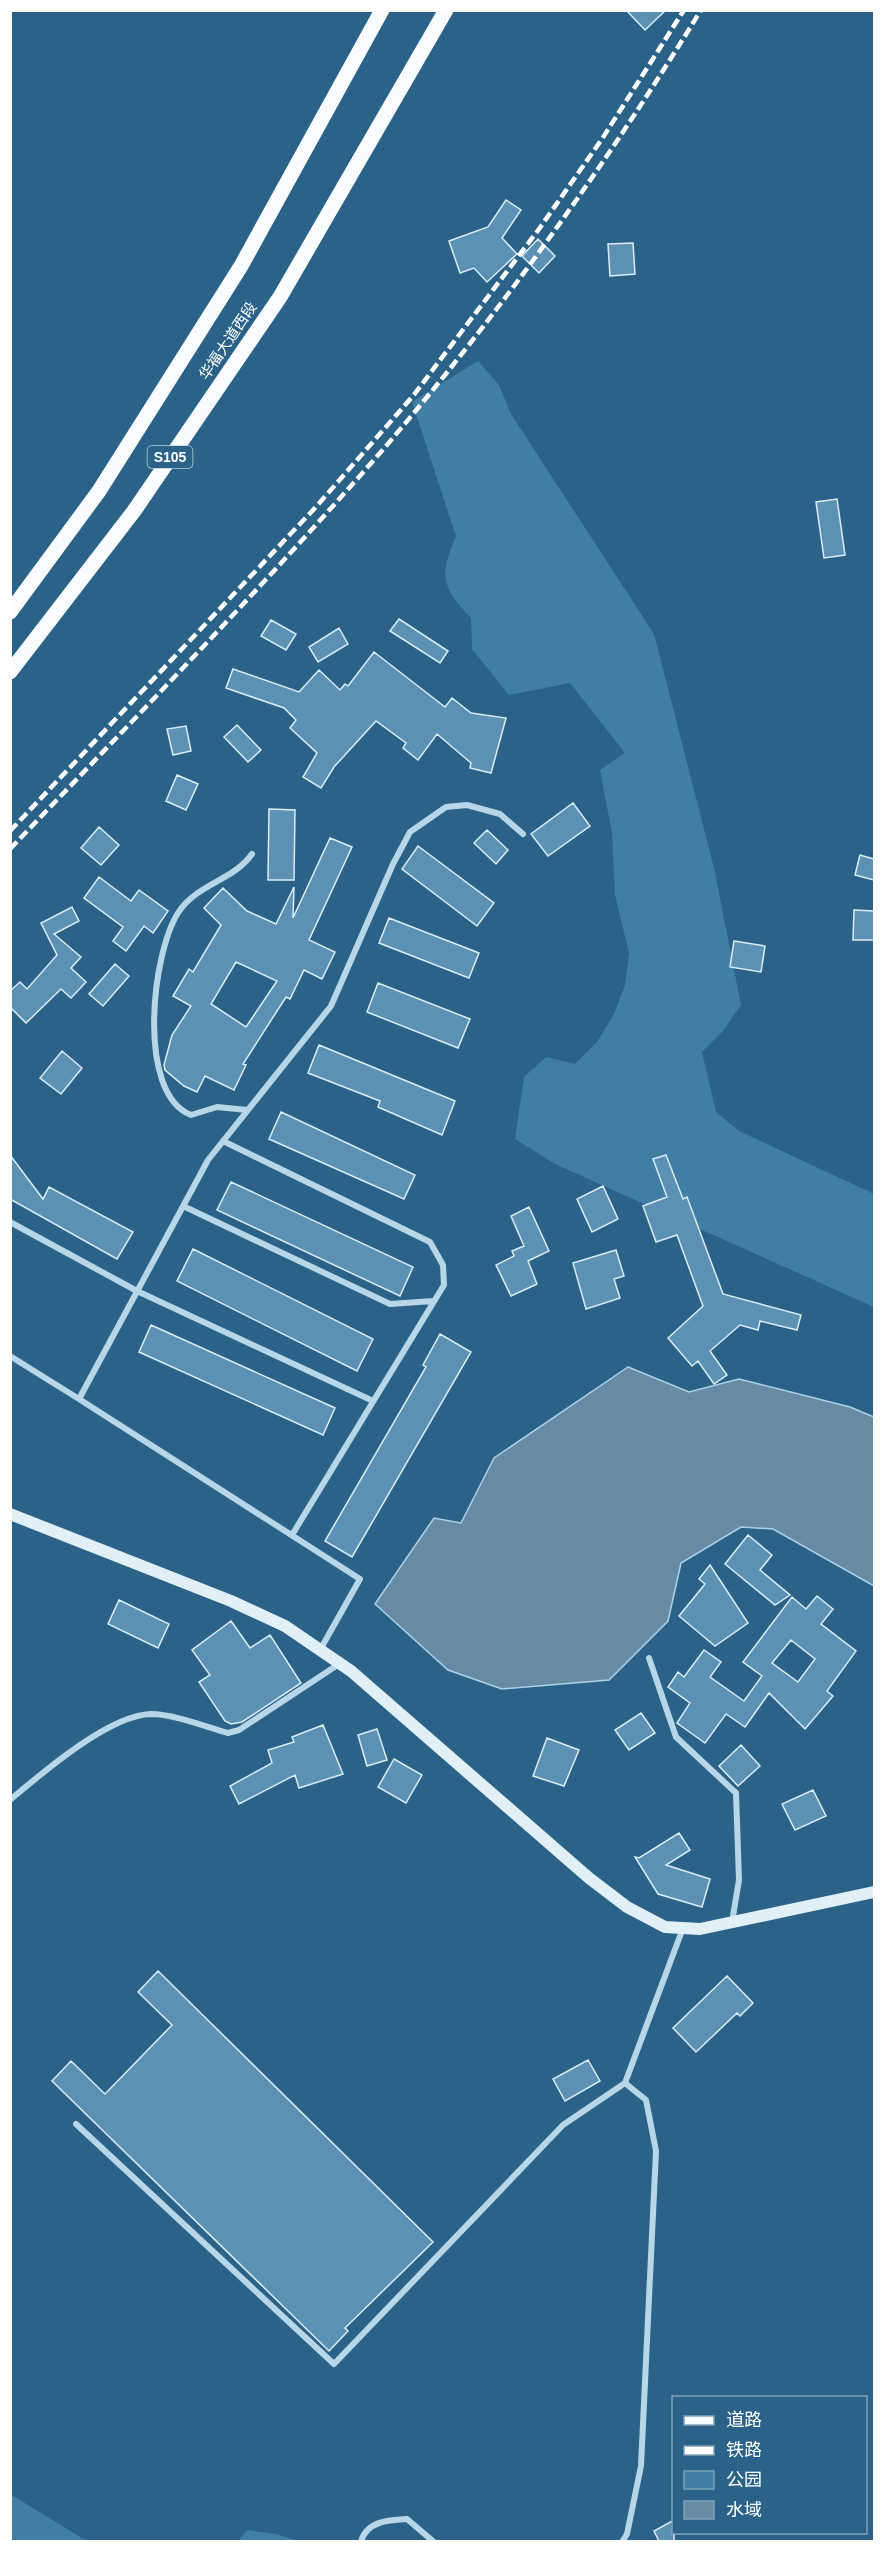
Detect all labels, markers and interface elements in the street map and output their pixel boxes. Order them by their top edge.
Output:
street label: 华福大道西段 [195,299,260,383]
road number: S105 [148,446,192,468]
legend [672,2396,867,2534]
text: 道路 [726,2410,762,2430]
text: 铁路 [726,2440,762,2460]
text: 公园 [726,2470,762,2490]
text: 水域 [726,2500,762,2520]

